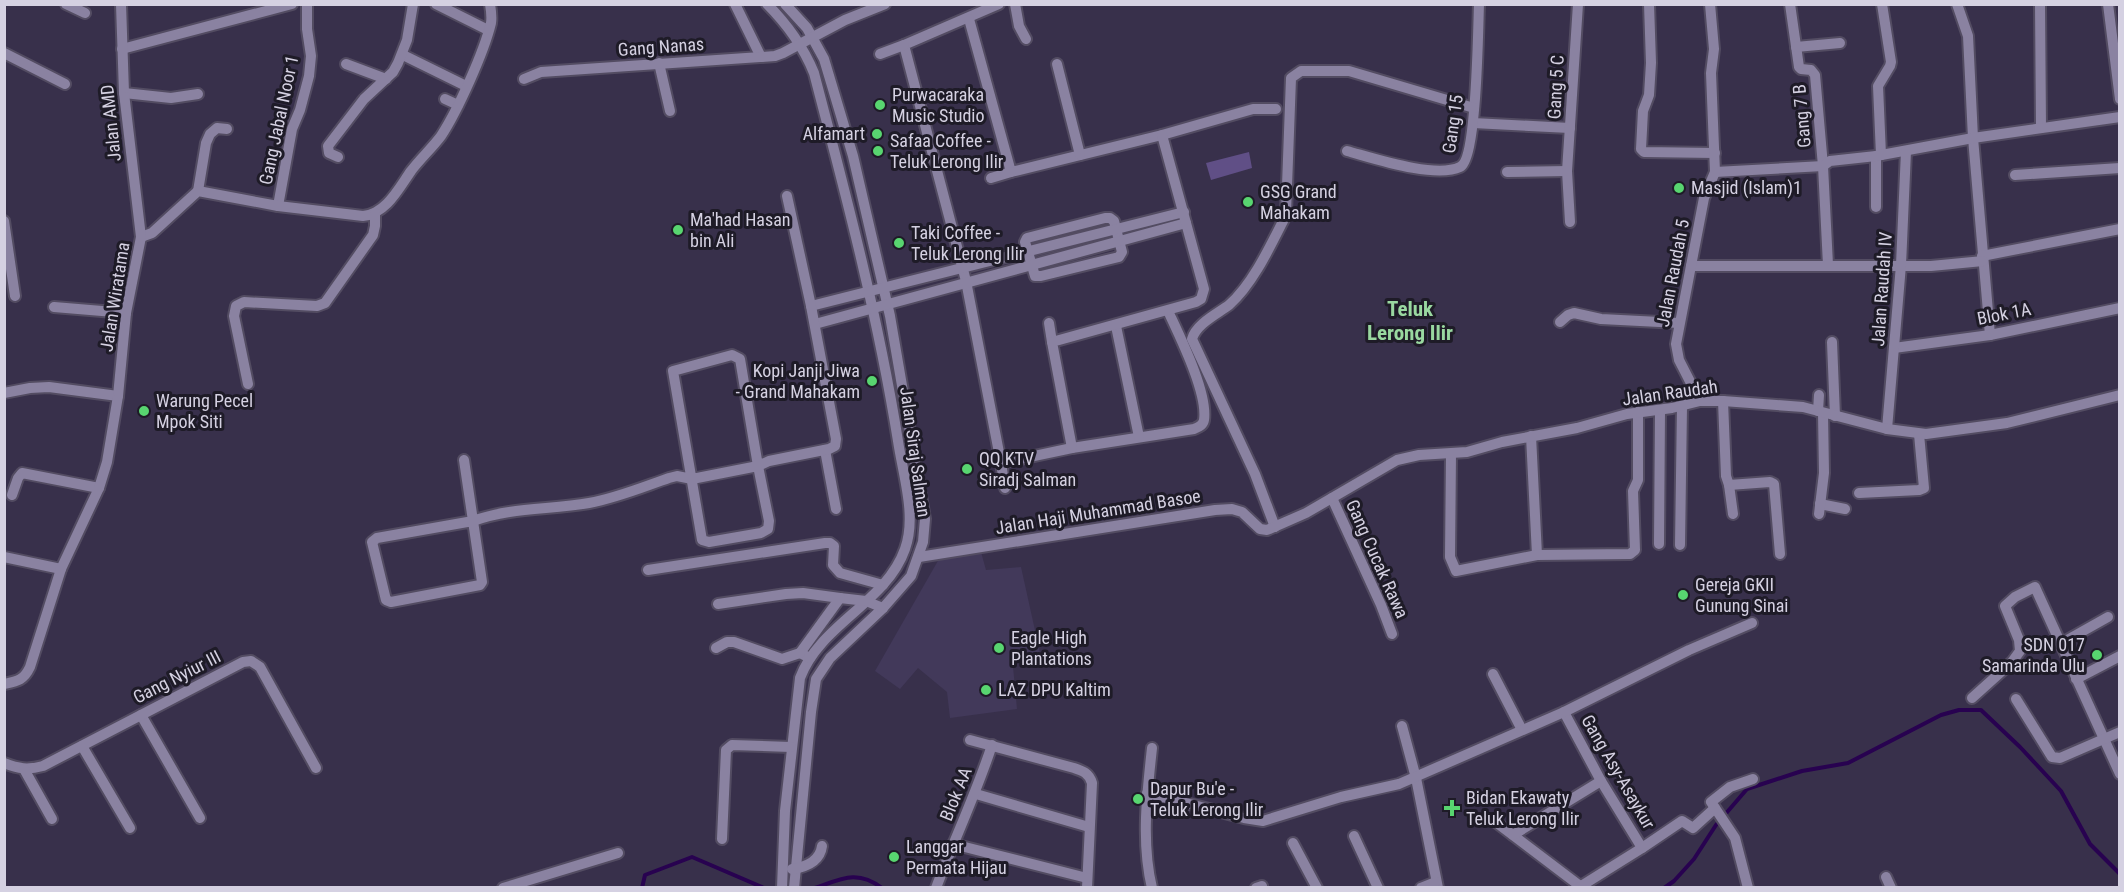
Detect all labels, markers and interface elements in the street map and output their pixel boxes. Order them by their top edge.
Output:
street label: Gang Nanas [617,33,705,60]
street label: Gang Jabal Noor 1 [255,53,302,187]
street label: Gang 5 C [1543,54,1568,120]
street label: Gang 7 B [1788,83,1815,149]
street label: Jalan AMD [96,84,125,163]
place label: Purwacaraka Music Studio [892,84,985,126]
street label: Gang 15 [1438,93,1467,154]
marker: Purwacaraka Music Studio [873,98,887,112]
place label: Alfamart [803,123,865,144]
marker: Alfamart [870,127,884,141]
place label: Safaa Coffee - Teluk Lerong Ilir [890,130,1004,172]
marker: Safaa Coffee - Teluk Lerong Ilir [871,144,885,158]
place label: Masjid (Islam)1 [1691,177,1802,199]
place label: GSG Grand Mahakam [1260,181,1337,223]
marker: Masjid (Islam)1 [1672,181,1686,195]
marker: GSG Grand Mahakam [1241,195,1255,209]
place label: Ma'had Hasan bin Ali [690,209,791,251]
street label: Jalan Raudah 5 [1652,217,1693,328]
place label: Taki Coffee - Teluk Lerong Ilir [911,222,1025,264]
marker: Ma'had Hasan bin Ali [671,223,685,237]
street label: Jalan Raudah IV [1867,231,1896,347]
marker: Taki Coffee - Teluk Lerong Ilir [892,236,906,250]
street label: Jalan Wiratama [95,241,134,353]
district label: Teluk Lerong Ilir [1367,297,1453,345]
street label: Blok 1A [1975,298,2033,329]
place label: Kopi Janji Jiwa - Grand Mahakam [735,360,860,402]
marker: Kopi Janji Jiwa - Grand Mahakam [865,374,879,388]
street label: Jalan Raudah [1621,375,1719,410]
street label: Jalan Siraj Salman [896,385,935,518]
place label: Warung Pecel Mpok Siti [156,390,253,432]
marker: Warung Pecel Mpok Siti [137,404,151,418]
place label: QQ KTV Siradj Salman [979,448,1076,490]
marker: QQ KTV Siradj Salman [960,462,974,476]
street label: Jalan Haji Muhammad Basoe [994,485,1202,538]
street label: Gang Cucak Rawa [1342,496,1413,621]
place label: Gereja GKII Gunung Sinai [1695,574,1788,616]
marker: Gereja GKII Gunung Sinai [1676,588,1690,602]
place label: Eagle High Plantations [1011,627,1092,669]
place label: SDN 017 Samarinda Ulu [1982,634,2085,676]
marker: Eagle High Plantations [992,641,1006,655]
street label: Gang Nyiur III [129,645,224,708]
marker: SDN 017 Samarinda Ulu [2090,648,2104,662]
place label: LAZ DPU Kaltim [998,679,1111,700]
marker: LAZ DPU Kaltim [979,683,993,697]
street label: Gang Asy-Asaykur [1577,711,1660,833]
street label: Blok AA [935,763,976,824]
place label: Dapur Bu'e - Teluk Lerong Ilir [1150,778,1264,820]
place label: Bidan Ekawaty Teluk Lerong Ilir [1466,787,1580,829]
marker: Dapur Bu'e - Teluk Lerong Ilir [1131,792,1145,806]
marker: Bidan Ekawaty Teluk Lerong Ilir [1443,799,1461,817]
place label: Langgar Permata Hijau [906,836,1007,878]
marker: Langgar Permata Hijau [887,850,901,864]

